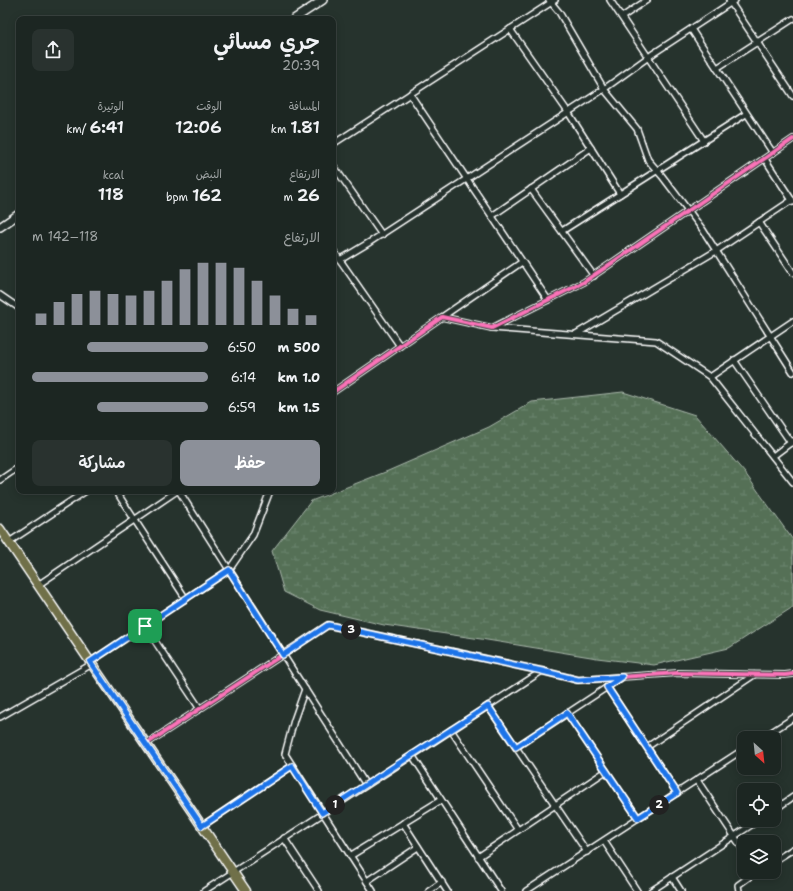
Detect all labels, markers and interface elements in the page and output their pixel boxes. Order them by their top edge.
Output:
text: جري مسائي [213,27,320,56]
button: share [32,29,74,71]
text: 20:39 [282,57,320,74]
text: الوتيرة [97,99,124,114]
text: الوقت [196,99,222,114]
text: المسافة [289,99,320,114]
text: 6:41 [89,116,124,138]
text: 12:06 [175,116,222,138]
text: 1.81 [290,116,320,138]
text: /km [66,122,89,137]
text: km [271,122,290,137]
text: النبض [196,167,222,182]
text: الارتفاع [289,167,320,182]
text: kcal [103,168,124,183]
text: 118 [98,183,124,205]
text: 162 [192,184,222,206]
text: 26 [297,184,320,206]
text: bpm [166,190,192,205]
text: m [283,190,297,205]
text: 118–142 m [32,228,98,245]
text: الارتفاع [284,229,320,246]
text: 6:50 [227,339,256,356]
text: 500 m [277,339,320,356]
text: 6:14 [231,369,256,386]
text: 1.0 km [278,369,320,386]
text: 6:59 [228,399,256,416]
text: 1.5 km [278,399,320,416]
button: مشاركة [32,440,172,486]
button: حفظ [180,440,320,486]
pin [128,609,162,643]
icon: arrive [134,615,156,637]
pin: 3 [341,620,361,640]
text: 3 [347,622,355,637]
north arrow [737,731,781,775]
map controls [737,731,781,879]
button: locate [737,783,781,827]
pin: 1 [325,795,345,815]
pin: 2 [649,795,669,815]
text: 1 [332,797,338,812]
text: 2 [655,797,663,812]
button: layers [737,835,781,879]

